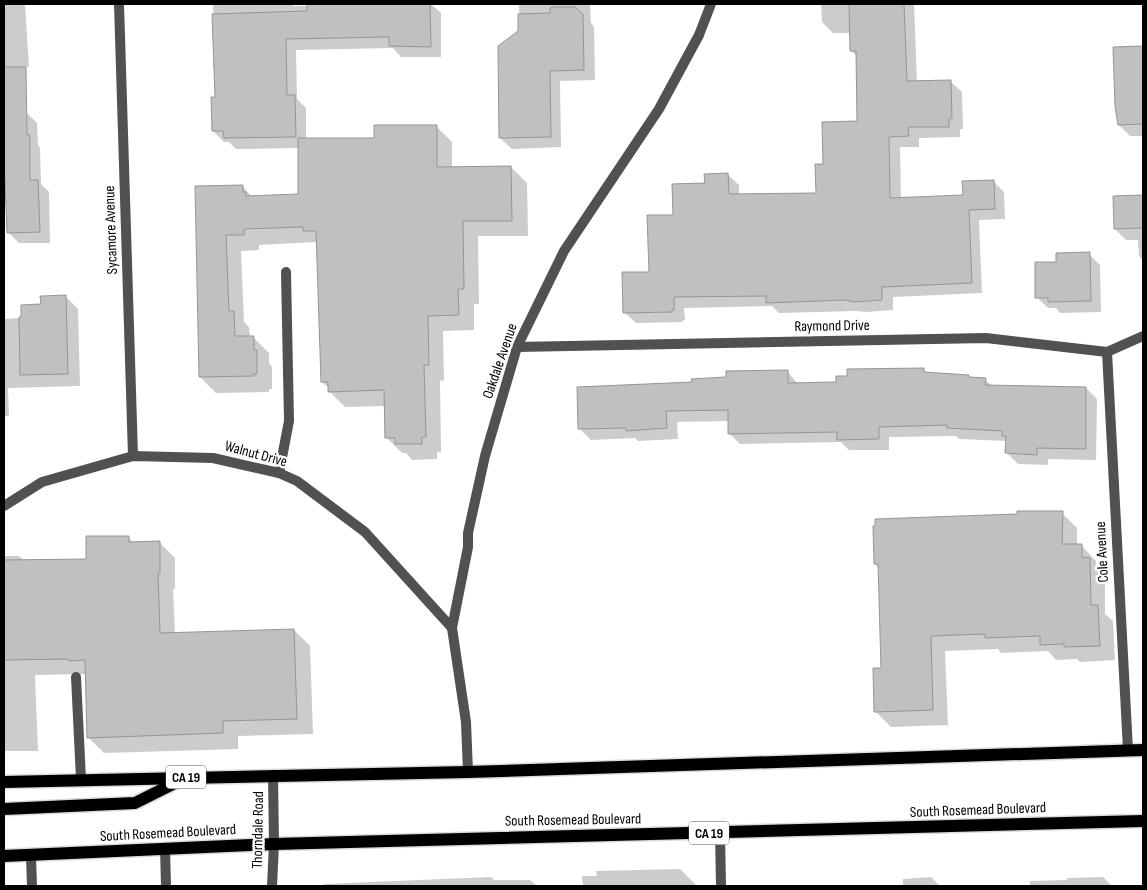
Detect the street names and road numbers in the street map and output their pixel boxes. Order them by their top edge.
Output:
street label: Sycamore Avenue [100,185,122,275]
street label: Raymond Drive [794,316,870,336]
street label: Oakdale Avenue [478,321,522,401]
street label: Walnut Drive [223,437,289,471]
street label: Cole Avenue [1091,521,1113,583]
road number: CA 19 [166,766,206,789]
street label: Thorndale Road [248,791,268,869]
street label: South Rosemead Boulevard [910,798,1046,822]
street label: South Rosemead Boulevard [505,809,641,831]
street label: South Rosemead Boulevard [99,820,237,846]
road number: CA 19 [689,821,729,844]

